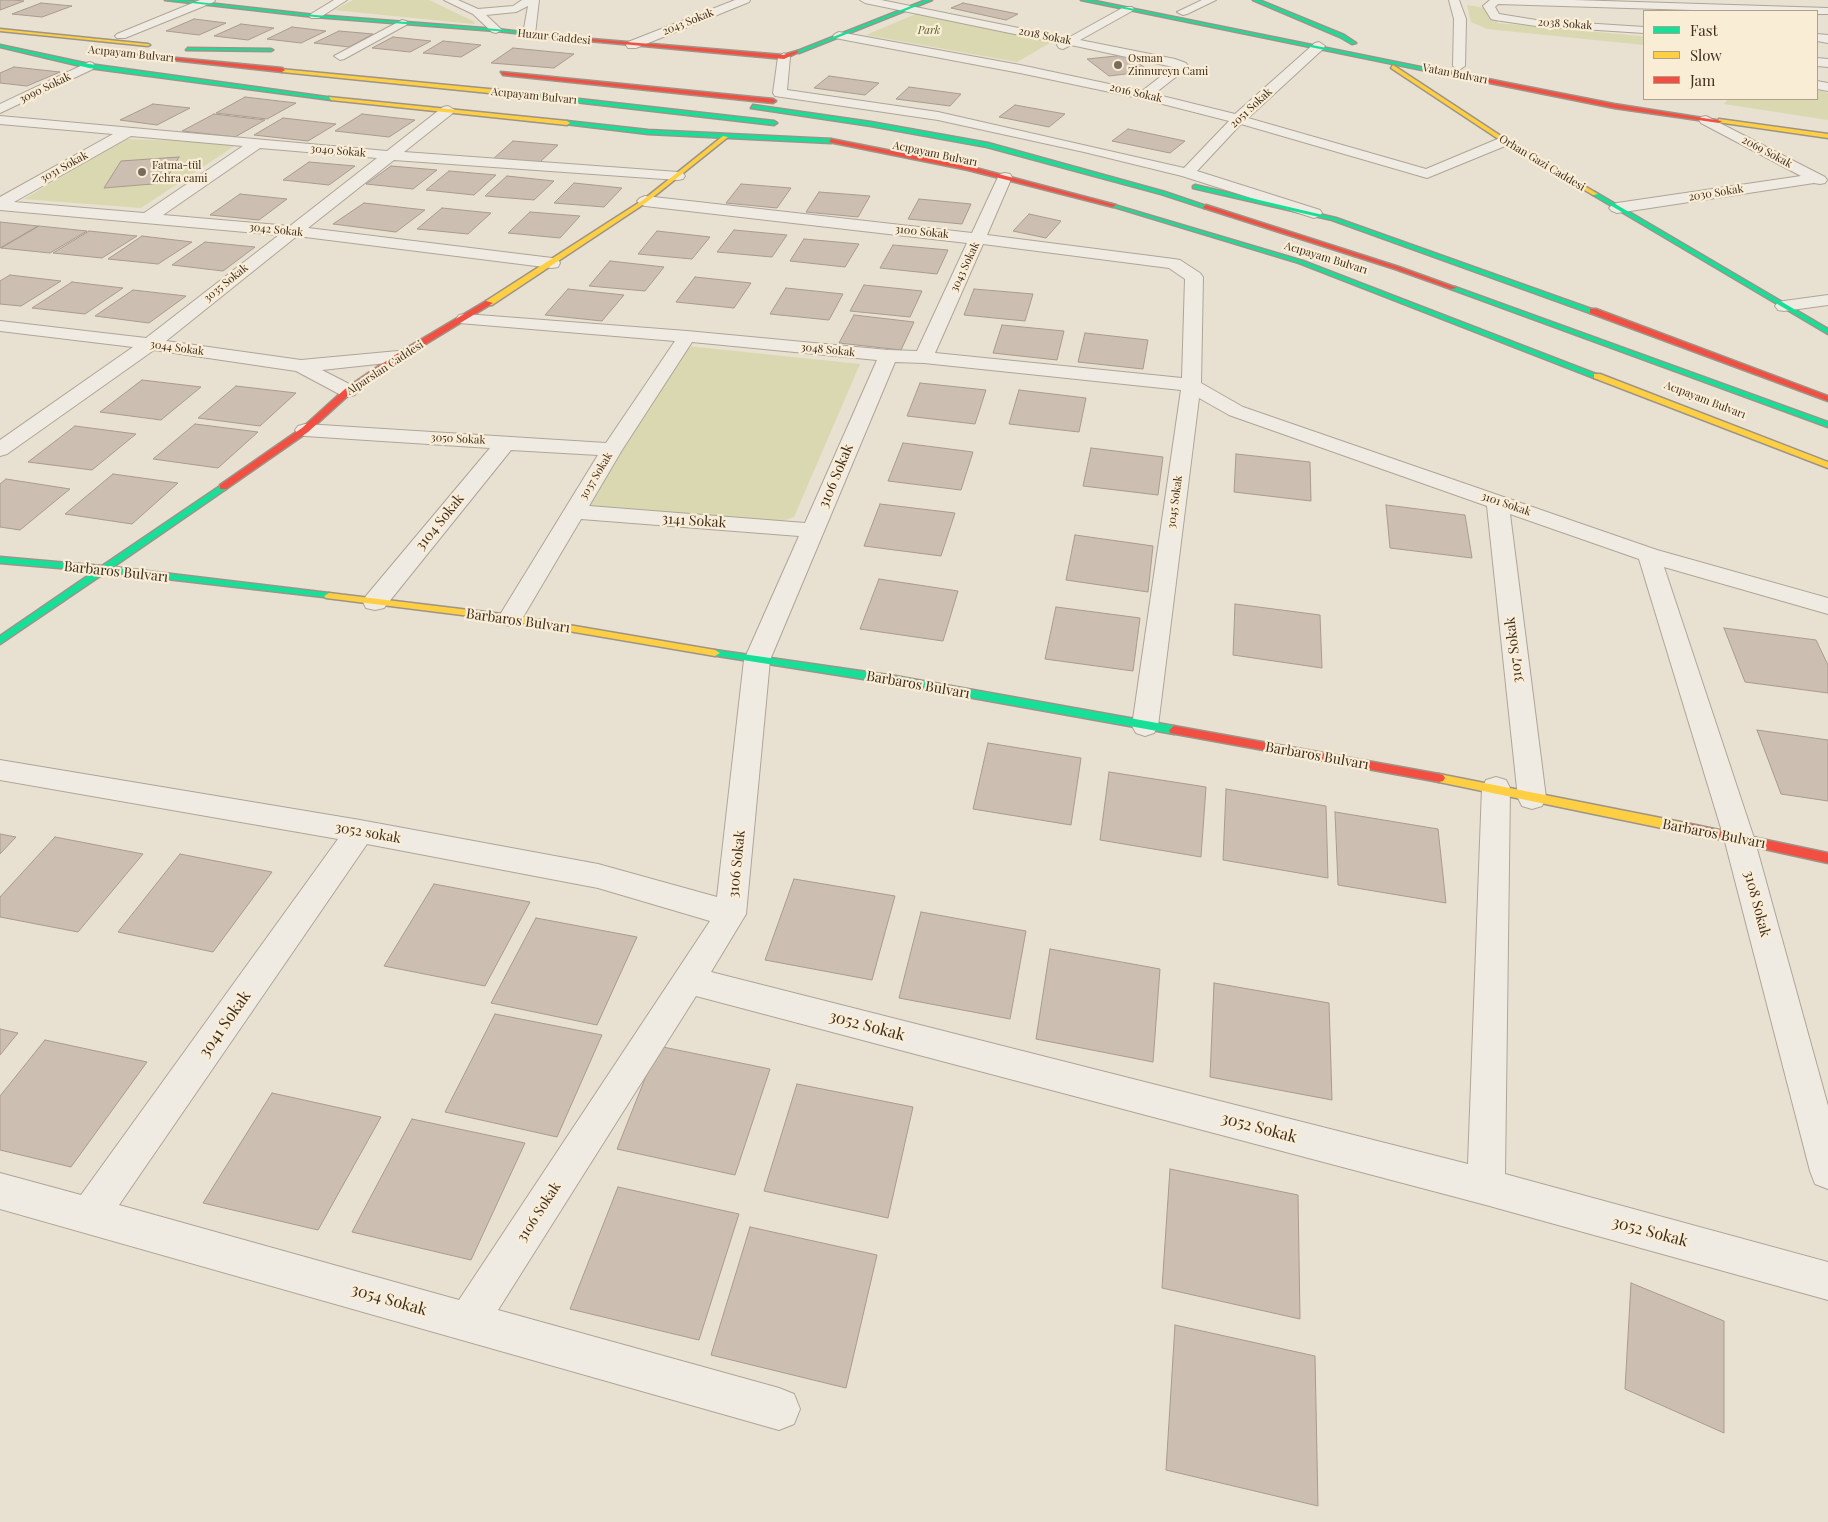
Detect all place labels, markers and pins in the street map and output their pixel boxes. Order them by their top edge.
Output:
place label: Osman Zinnureyn Cami [1128,52,1208,78]
marker: Osman Zinnureyn Cami [1112,59,1124,71]
place label: Fatma-tül Zehra cami [152,159,207,185]
marker: Fatma-tül Zehra cami [136,166,148,178]

